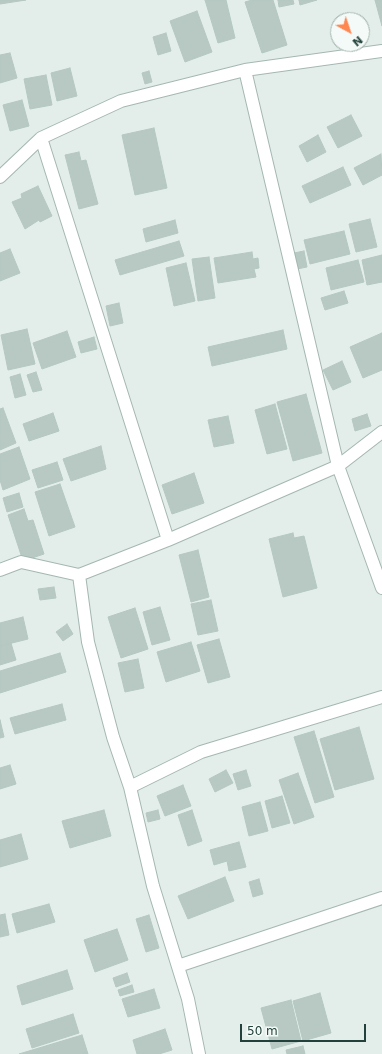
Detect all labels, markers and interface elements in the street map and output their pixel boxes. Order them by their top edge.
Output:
north arrow [330,12,370,52]
text: N [350,33,365,49]
scale bar [242,1016,368,1042]
text: 50 m [247,1024,278,1038]

